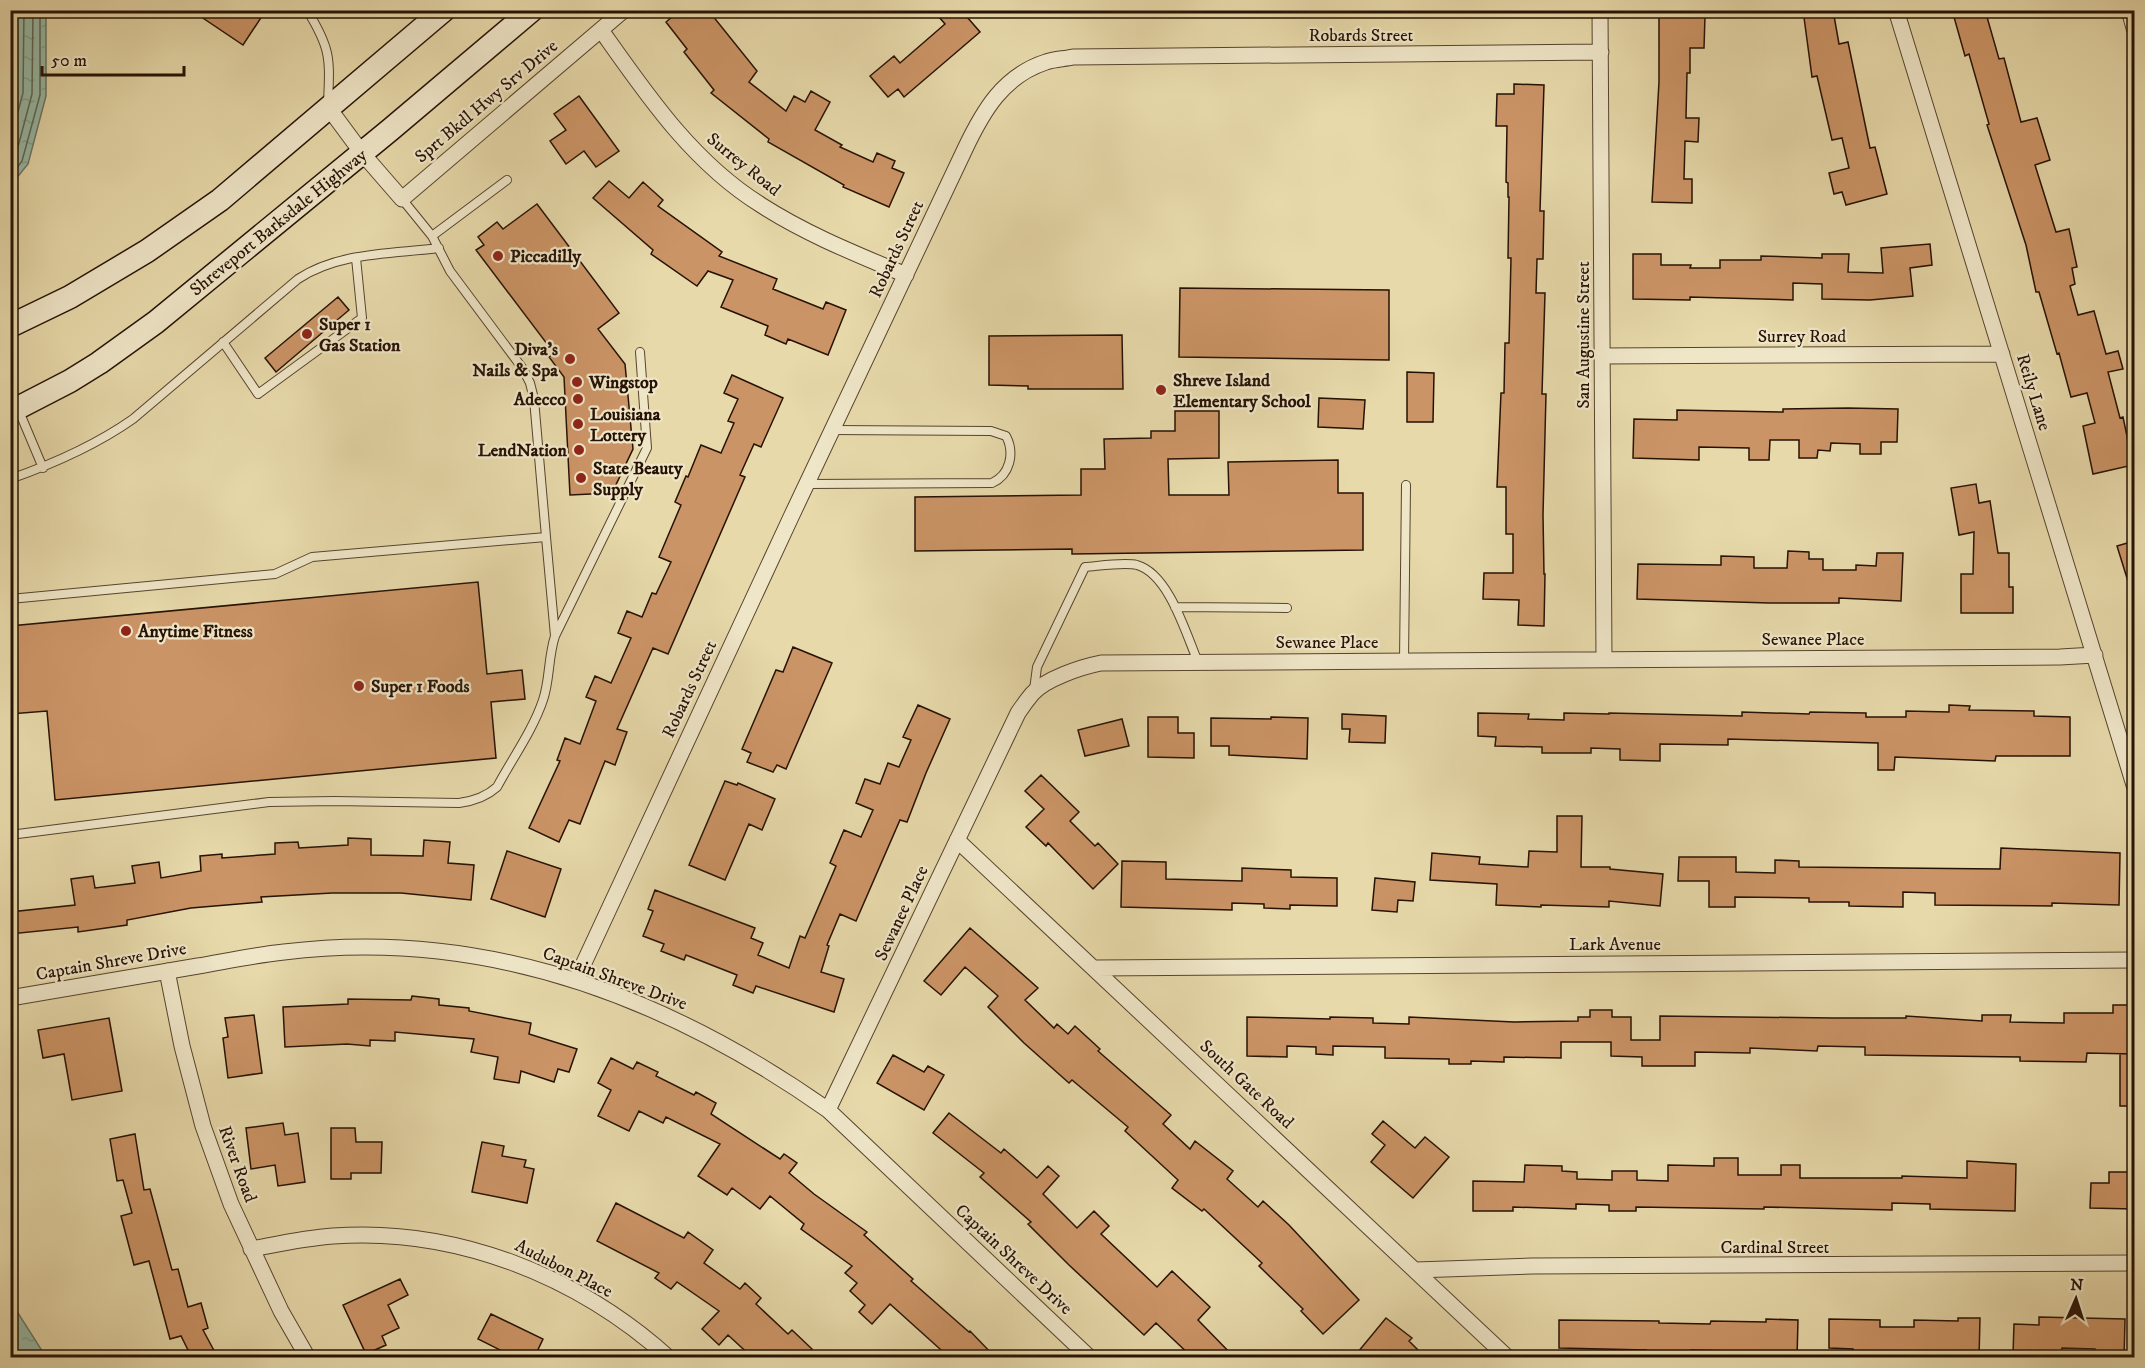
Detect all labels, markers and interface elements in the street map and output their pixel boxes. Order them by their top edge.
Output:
street label: Robards Street [1309,25,1414,47]
street label: Sprt Bkdl Hwy Srv Drive [411,36,563,168]
scale bar [42,39,184,77]
text: 50 m [51,50,87,72]
street label: Surrey Road [702,128,785,201]
street label: Shreveport Barksdale Highway [186,144,372,301]
street label: Robards Street [865,197,929,302]
place label: Piccadilly [510,246,581,268]
marker: Piccadilly [491,249,505,263]
street label: San Augustine Street [1573,261,1595,409]
place label: Super 1 Gas Station [319,314,401,357]
street label: Surrey Road [1758,326,1846,348]
marker: Super 1 Gas Station [300,327,314,341]
place label: Diva's Nails & Spa [472,339,558,382]
street label: Reily Lane [2011,351,2055,433]
marker: Diva's Nails & Spa [563,352,577,366]
place label: Shreve Island Elementary School [1173,370,1311,413]
place label: Wingstop [588,372,658,394]
marker: Wingstop [570,375,584,389]
marker: Shreve Island Elementary School [1154,383,1168,397]
place label: Adecco [513,389,566,411]
marker: Adecco [571,392,585,406]
place label: Louisiana Lottery [590,404,661,447]
marker: Louisiana Lottery [571,417,585,431]
place label: LendNation [478,440,568,462]
marker: LendNation [572,443,586,457]
place label: State Beauty Supply [593,458,683,501]
marker: State Beauty Supply [574,471,588,485]
place label: Anytime Fitness [137,621,253,643]
marker: Anytime Fitness [119,624,133,638]
street label: Sewanee Place [1762,629,1864,651]
street label: Sewanee Place [1276,632,1378,654]
street label: Robards Street [658,637,722,742]
place label: Super 1 Foods [371,676,470,698]
marker: Super 1 Foods [352,679,366,693]
street label: Sewanee Place [870,862,934,965]
street label: Lark Avenue [1569,934,1661,956]
street label: Captain Shreve Drive [34,938,188,986]
street label: Captain Shreve Drive [539,943,690,1015]
street label: South Gate Road [1195,1036,1298,1134]
street label: River Road [213,1123,261,1206]
street label: Captain Shreve Drive [950,1200,1076,1320]
street label: Audubon Place [511,1235,616,1303]
street label: Cardinal Street [1721,1237,1830,1259]
north arrow [2046,1269,2106,1329]
text: N [2070,1275,2084,1295]

